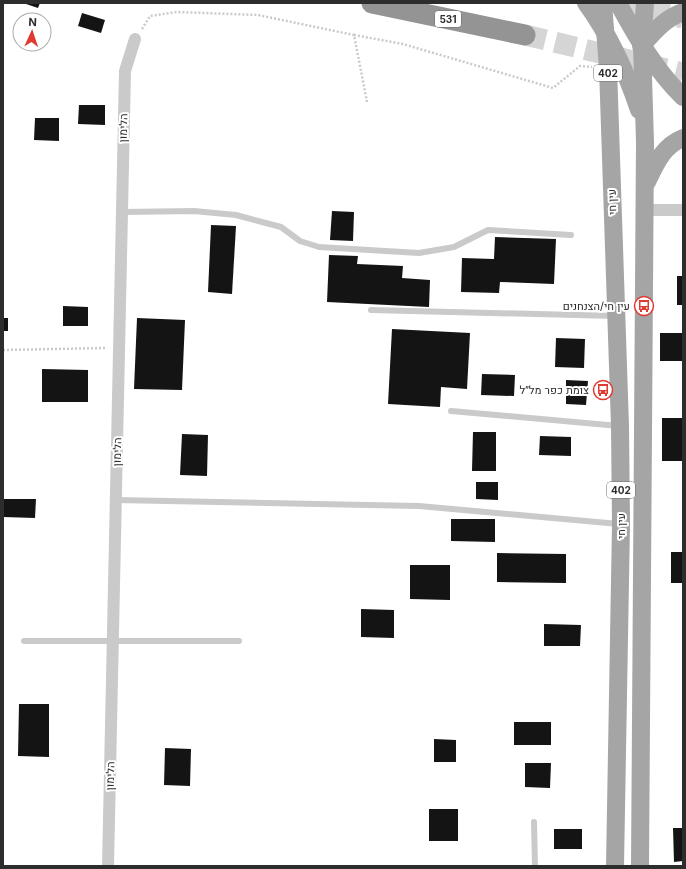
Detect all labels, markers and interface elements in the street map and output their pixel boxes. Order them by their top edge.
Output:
road number: 531 [435,11,461,27]
north arrow [12,12,52,52]
text: N [28,15,37,29]
road number: 402 [594,65,622,81]
street label: הלימון [116,113,130,143]
street label: עין חי [605,189,619,215]
bus stop icon: עין חי/הצנחנים [633,295,655,317]
place label: עין חי/הצנחנים [563,299,630,313]
bus stop icon: צומת כפר מל״ל [592,379,614,401]
place label: צומת כפר מל״ל [520,383,589,397]
street label: הלימון [110,437,124,467]
road number: 402 [607,482,635,498]
street label: עין חי [614,513,628,539]
street label: הלימון [103,761,117,791]

